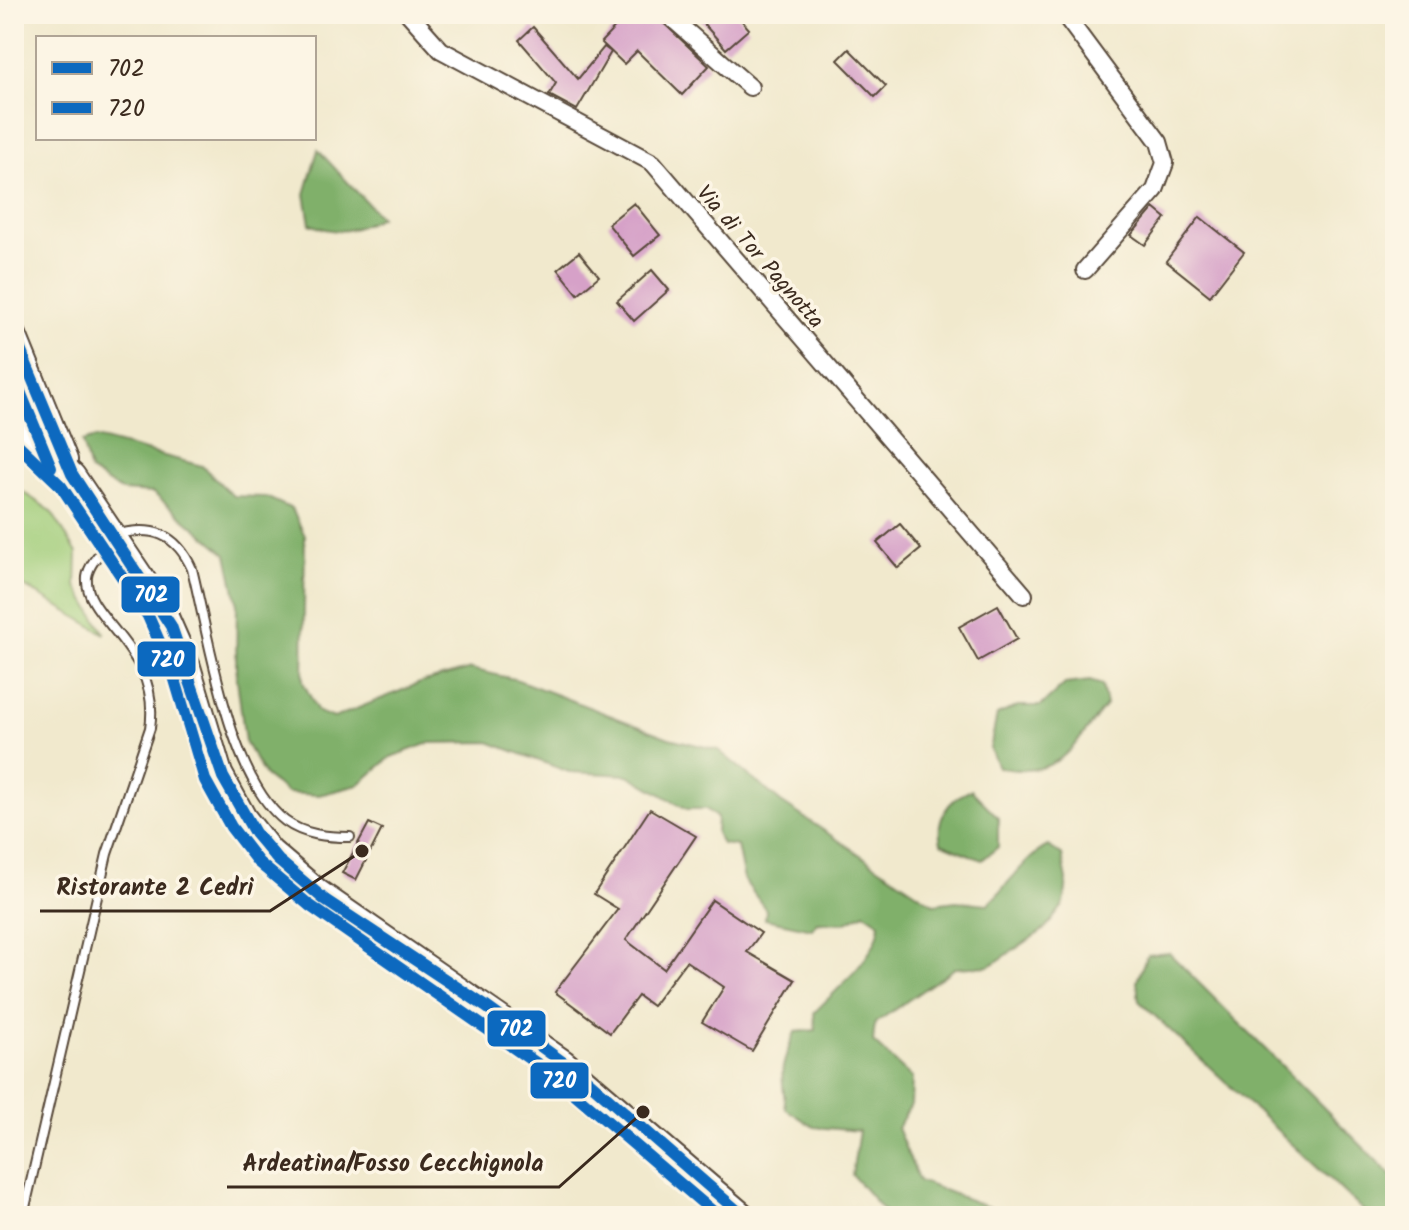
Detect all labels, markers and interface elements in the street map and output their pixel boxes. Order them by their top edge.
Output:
legend [36,36,316,140]
text: 702 [108,50,145,89]
text: 720 [108,90,145,129]
street label: Via di Tor Pagnotta [687,178,832,337]
line badge: 702 [120,575,181,614]
text: 702 [134,579,168,614]
line badge: 720 [136,640,197,678]
text: 720 [150,644,185,679]
callout: Ristorante 2 Cedri [40,863,270,911]
text: Ristorante 2 Cedri [56,869,254,908]
line badge: 702 [486,1009,547,1048]
text: 702 [499,1013,533,1048]
line badge: 720 [529,1061,590,1100]
text: 720 [542,1065,577,1100]
callout: Ardeatina/Fosso Cecchignola [227,1139,559,1187]
text: Ardeatina/Fosso Cecchignola [243,1145,543,1184]

